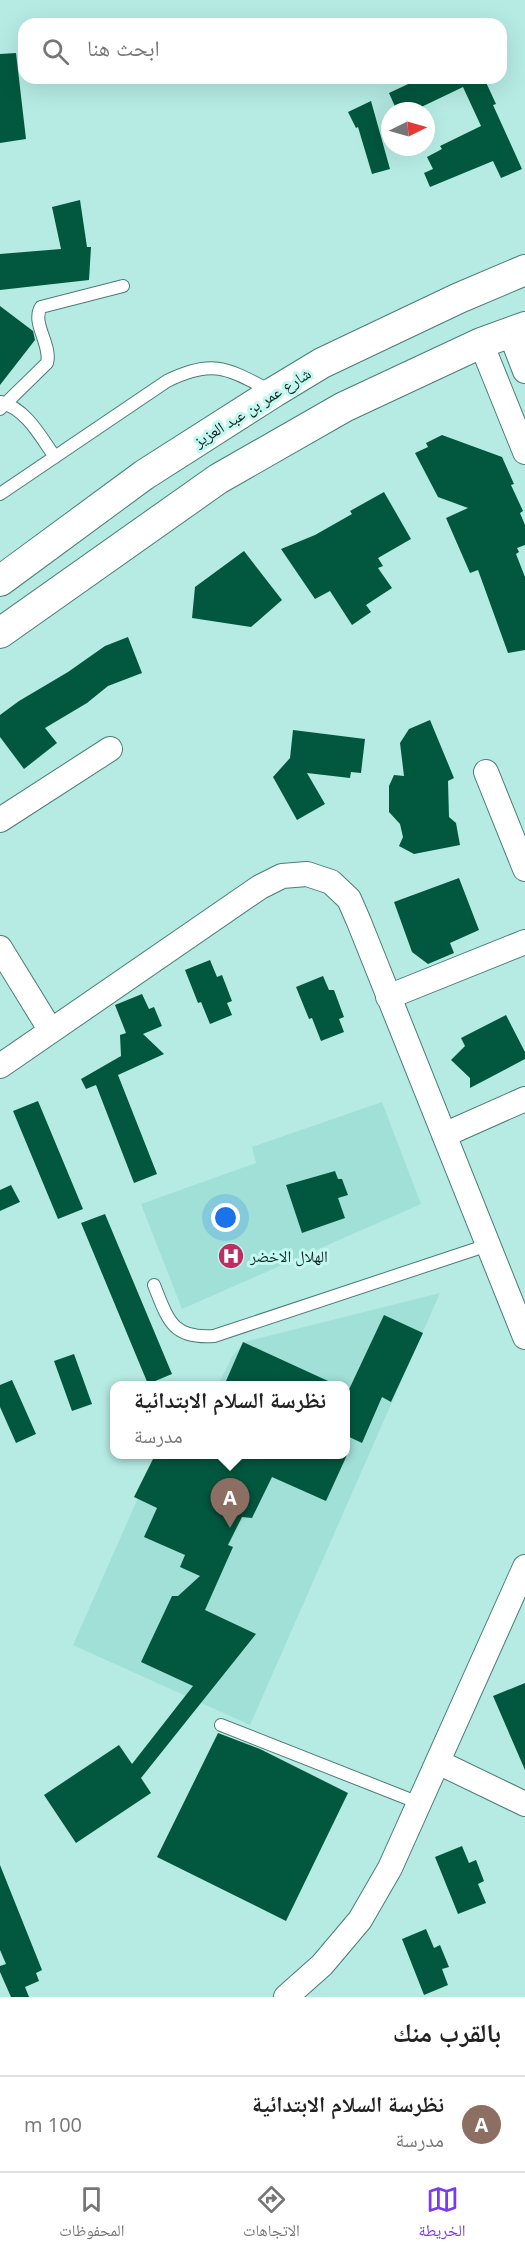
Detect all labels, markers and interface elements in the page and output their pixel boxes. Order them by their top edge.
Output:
search box [18,18,507,84]
text: ابحث هنا [87,32,160,62]
icon: search [39,35,72,68]
north arrow [381,102,435,156]
street label: شارع عمر بن عبد العزيز [188,362,315,453]
your location [211,1203,240,1232]
hospital icon: الهلال الاخضر [216,1241,246,1271]
place label: الهلال الاخضر [249,1245,328,1267]
popup [110,1381,350,1459]
text: نظرسة السلام الابتدائية [134,1384,326,1414]
text: مدرسة [134,1422,183,1449]
pin: A [210,1478,250,1528]
text: بالقرب منك [393,2014,501,2050]
text: نظرسة السلام الابتدائية [252,2088,444,2118]
text: 100 m [24,2111,82,2138]
text: A [475,2111,488,2138]
text: مدرسة [395,2126,444,2153]
tab: المحفوظات [59,2183,124,2246]
tab: الاتجاهات [243,2183,300,2246]
tab: الخريطة [419,2183,466,2246]

